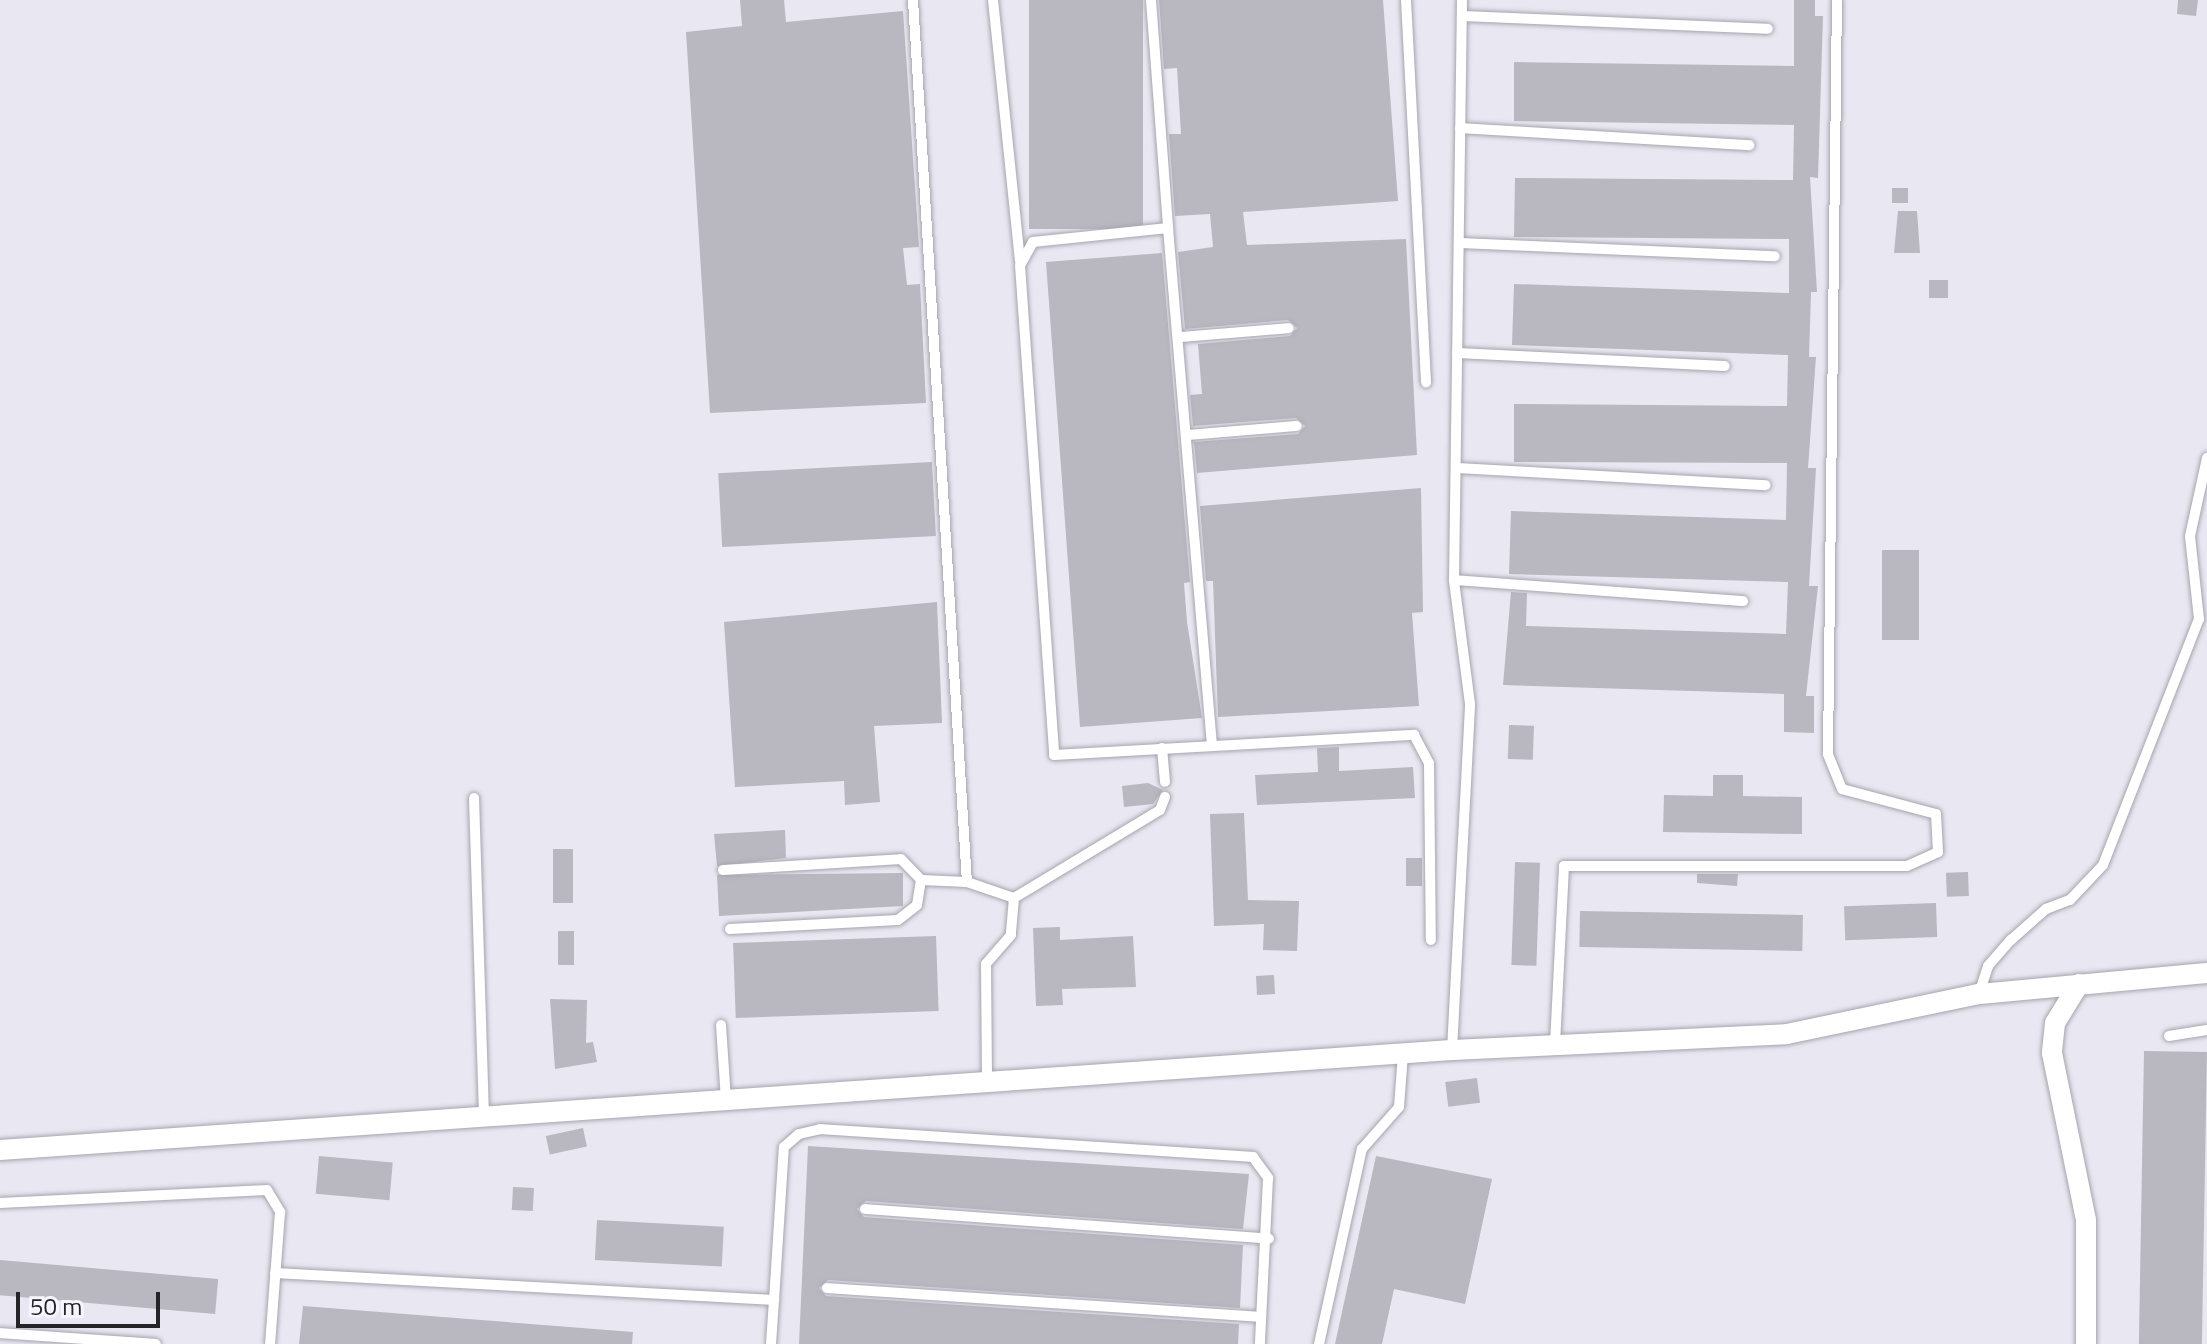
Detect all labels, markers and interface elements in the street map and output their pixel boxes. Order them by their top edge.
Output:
scale bar [20,1276,164,1326]
text: 50 m [30,1288,82,1324]

